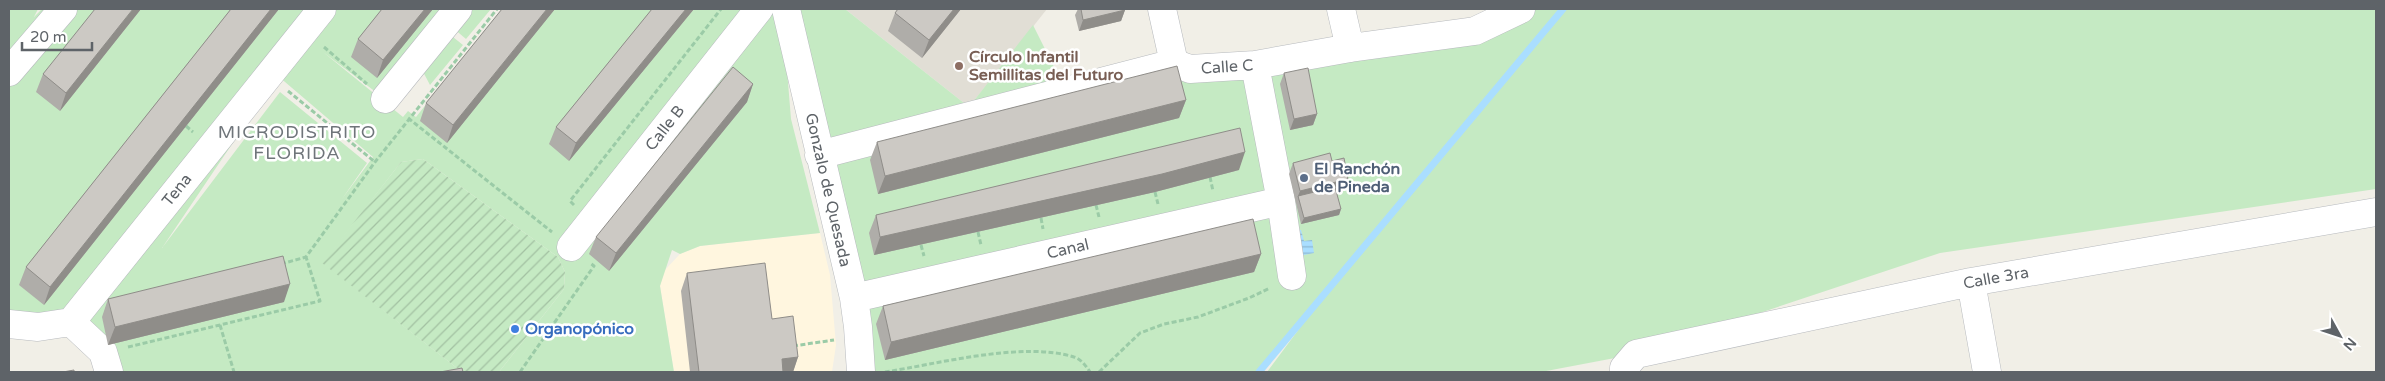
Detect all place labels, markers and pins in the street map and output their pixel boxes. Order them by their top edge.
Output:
place label: Círculo Infantil Semillitas del Futuro [969,47,1123,85]
marker: Círculo Infantil Semillitas del Futuro [953,60,965,72]
place label: El Ranchón de Pineda [1314,159,1400,197]
marker: El Ranchón de Pineda [1298,172,1310,184]
place label: Organopónico [525,319,634,339]
marker: Organopónico [509,323,521,335]

